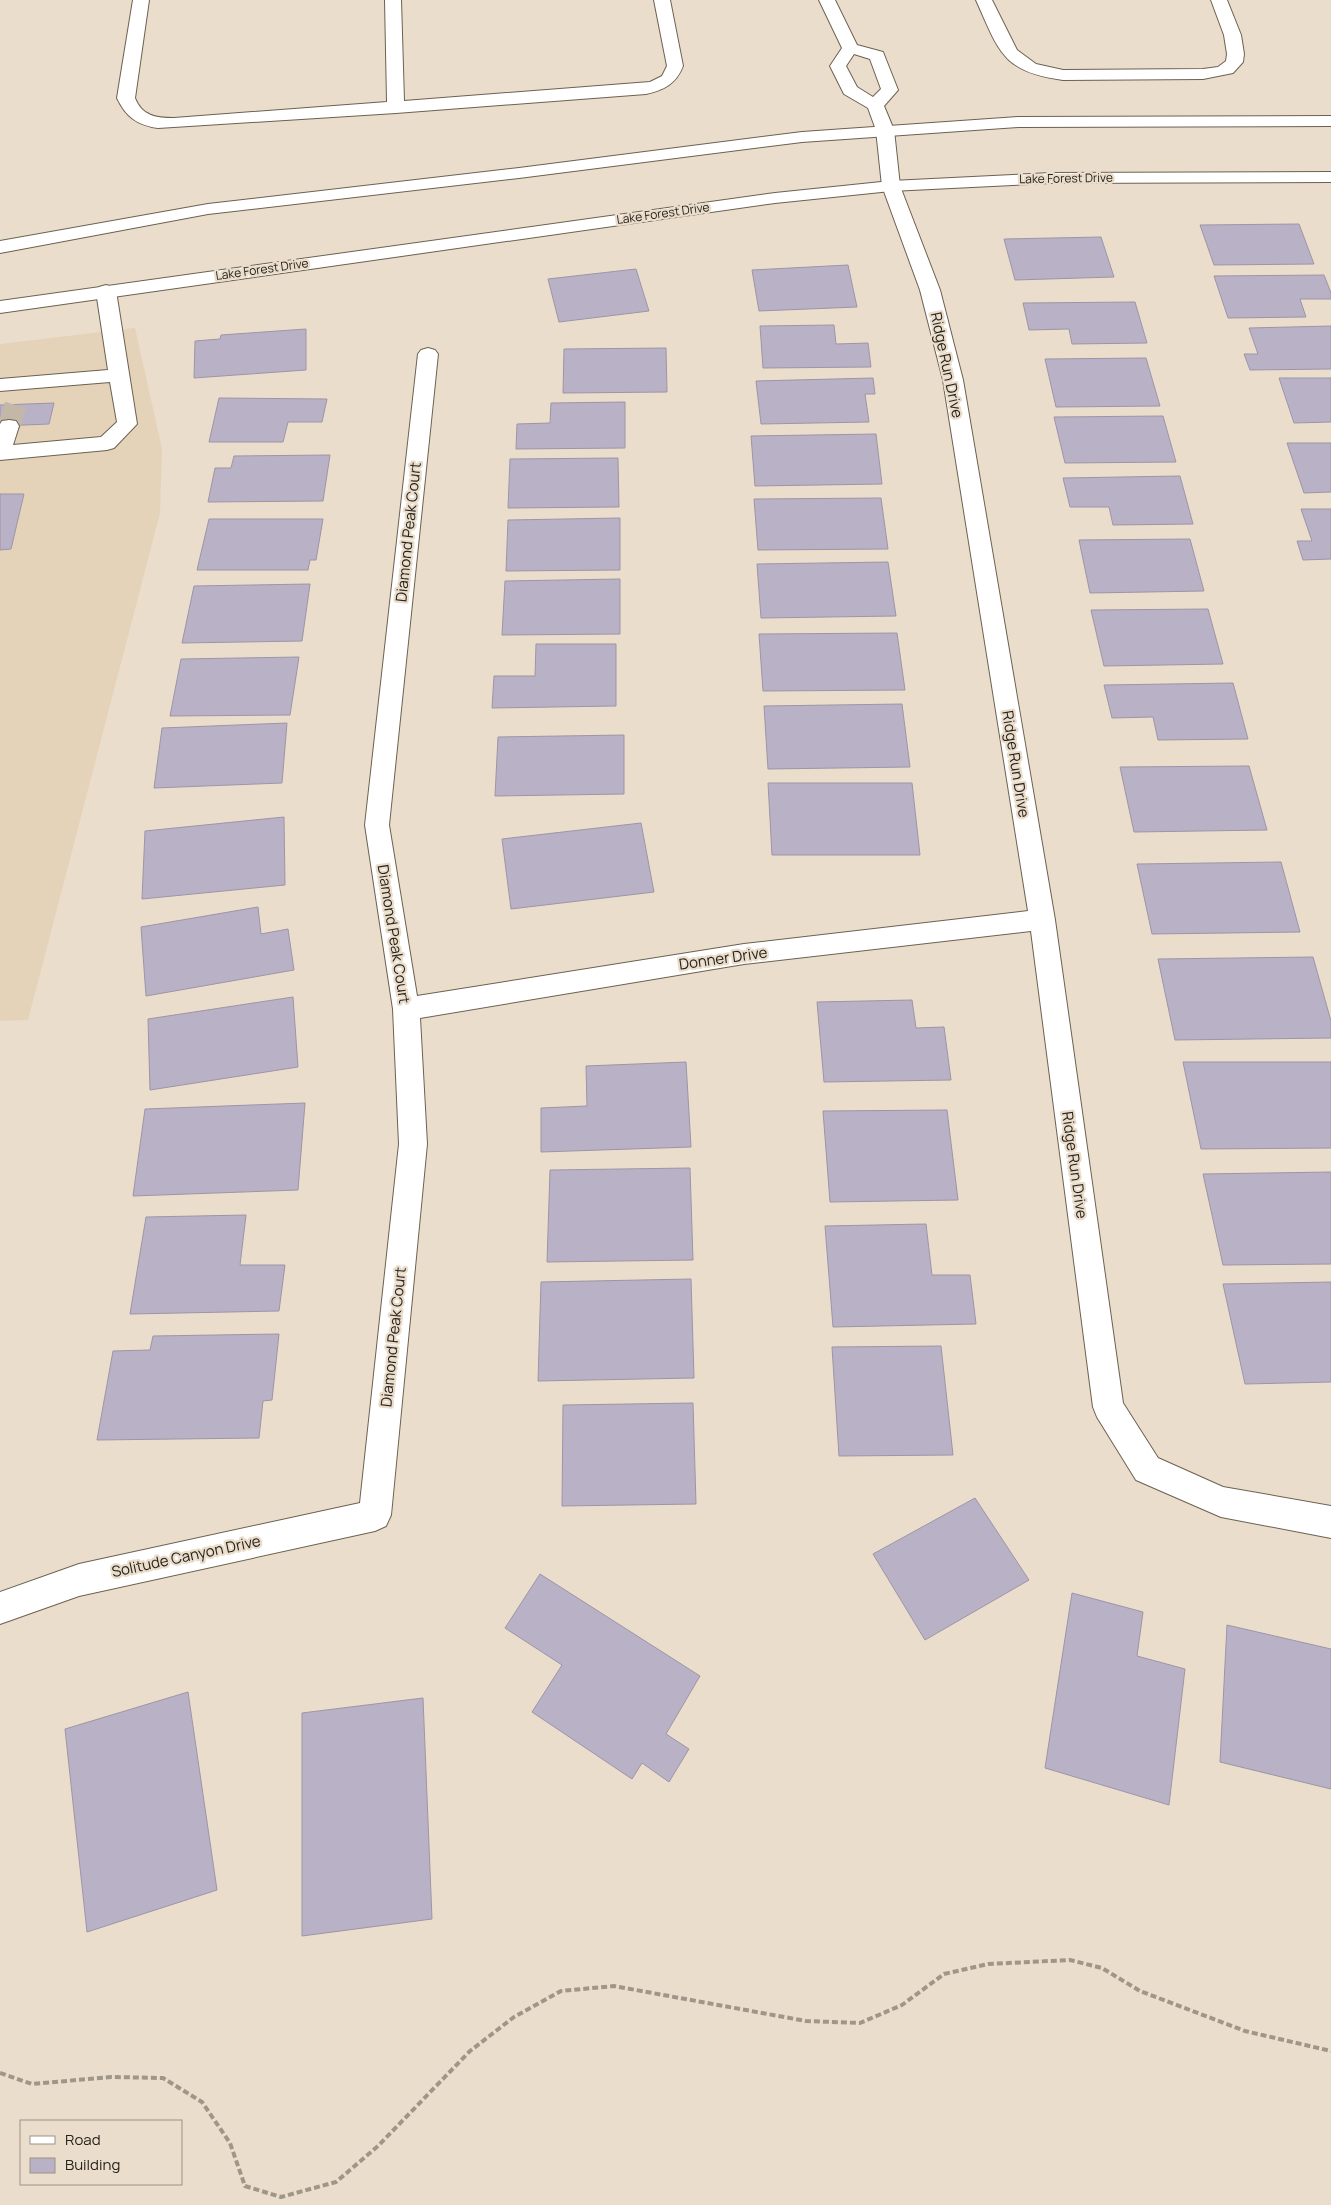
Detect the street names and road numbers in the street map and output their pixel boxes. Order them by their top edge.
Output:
street label: Lake Forest Drive [1019,169,1113,187]
street label: Lake Forest Drive [615,198,711,228]
street label: Lake Forest Drive [214,254,310,284]
street label: Ridge Run Drive [926,310,969,420]
street label: Diamond Peak Court [390,461,426,603]
street label: Ridge Run Drive [997,709,1035,819]
street label: Diamond Peak Court [373,863,415,1005]
street label: Donner Drive [677,941,769,975]
street label: Ridge Run Drive [1057,1110,1093,1220]
street label: Diamond Peak Court [375,1266,411,1408]
street label: Solitude Canyon Drive [110,1530,263,1582]

